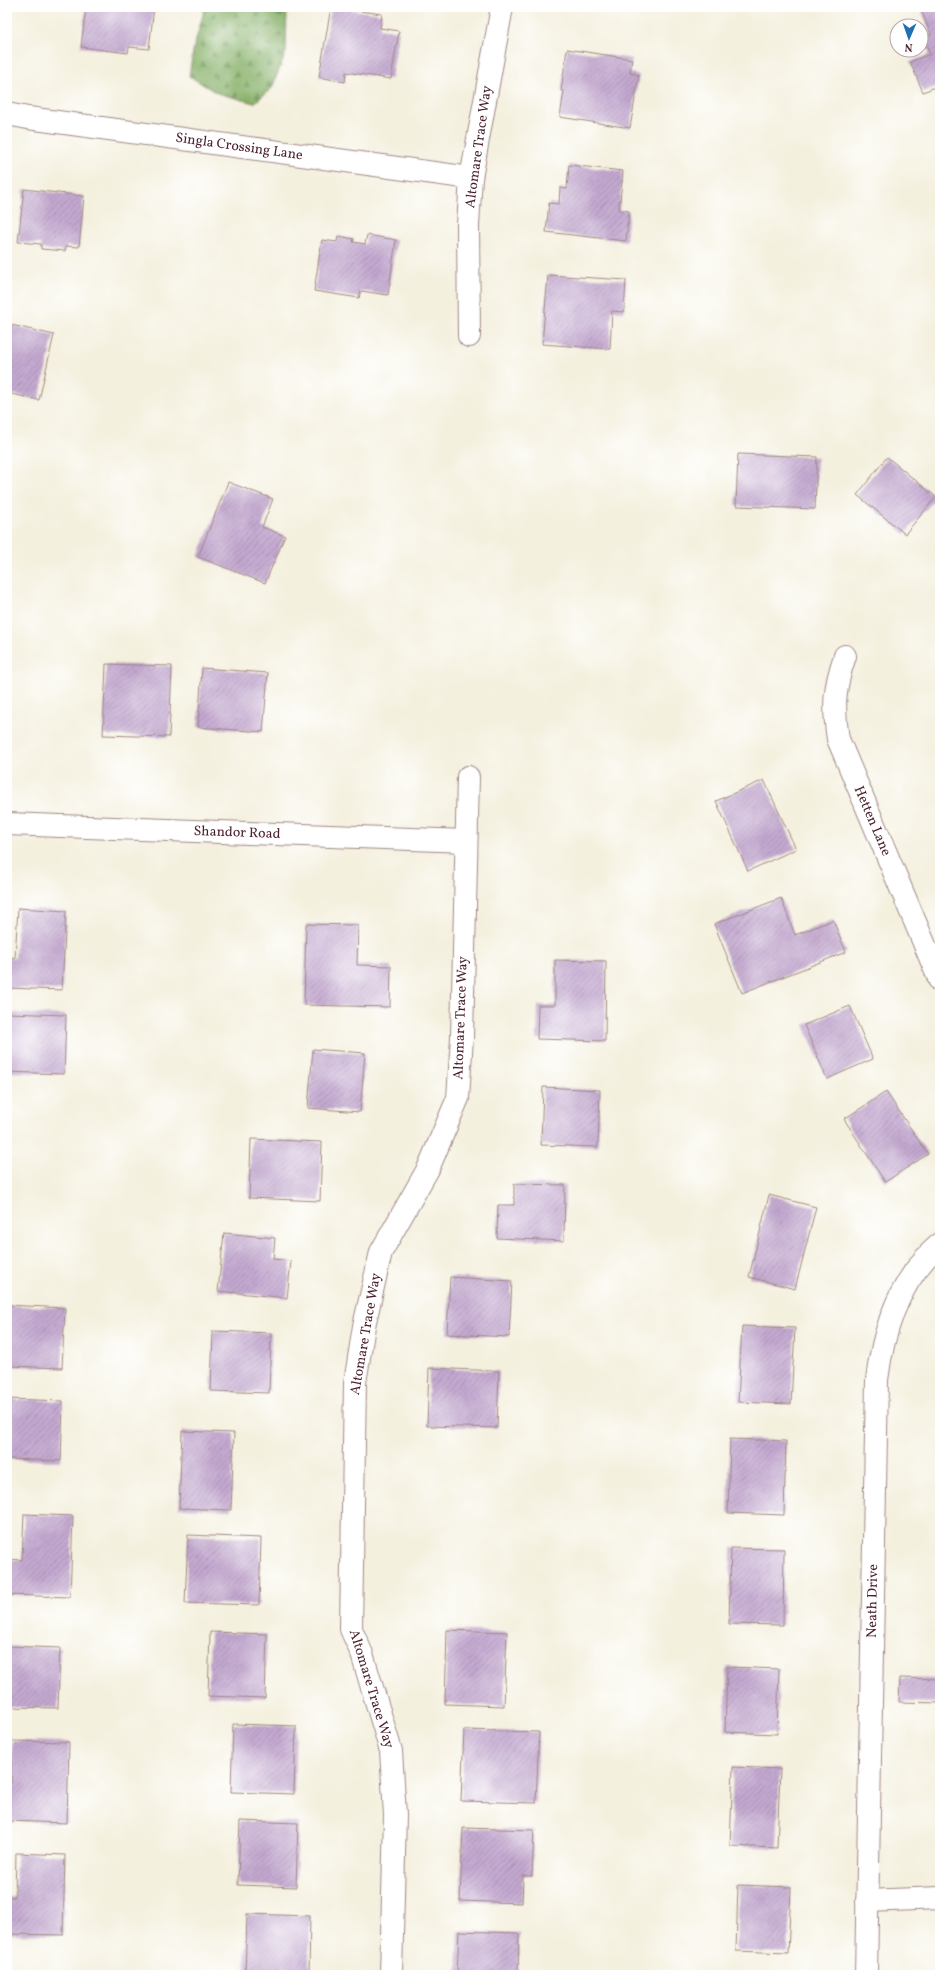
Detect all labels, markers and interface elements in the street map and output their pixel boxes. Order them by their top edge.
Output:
north arrow [889,18,929,58]
text: N [904,39,913,54]
street label: Altomare Trace Way [461,84,497,209]
street label: Singla Crossing Lane [174,129,304,165]
street label: Hetten Lane [849,783,895,859]
street label: Shandor Road [193,822,281,844]
street label: Altomare Trace Way [449,956,473,1080]
street label: Altomare Trace Way [346,1271,386,1396]
street label: Neath Drive [863,1563,883,1638]
street label: Altomare Trace Way [344,1627,398,1751]

